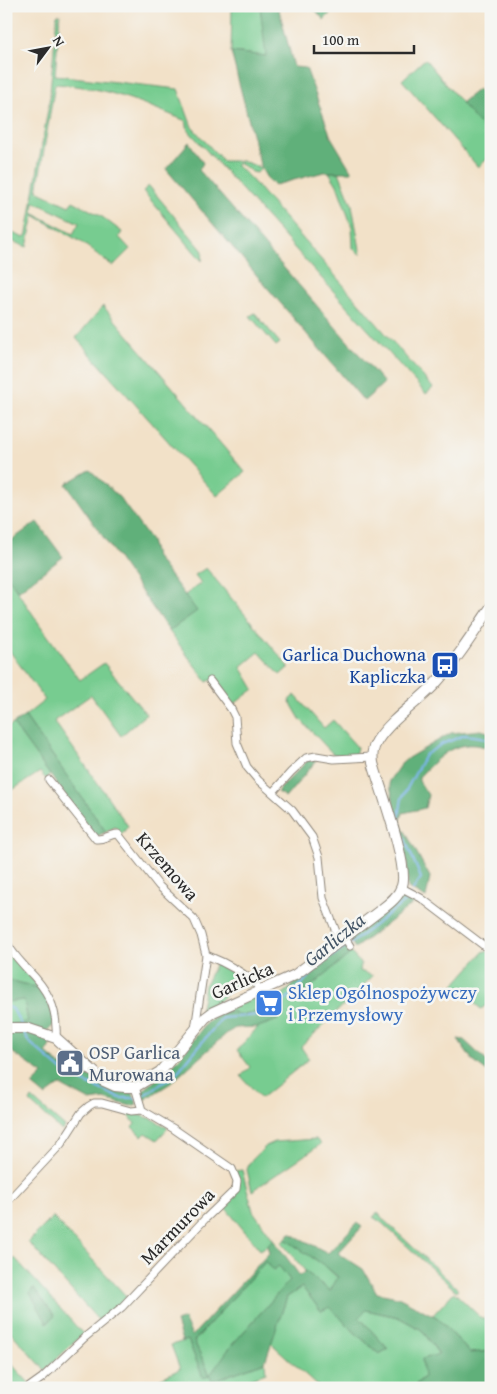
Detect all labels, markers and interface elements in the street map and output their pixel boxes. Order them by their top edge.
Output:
north arrow [22,22,72,72]
scale bar [314,22,414,54]
text: 100 m [322,29,360,50]
text: N [48,32,70,51]
place label: Garlica Duchowna Kapliczka [283,640,426,690]
bus stop icon: Garlica Duchowna Kapliczka [430,650,460,680]
street label: Krzemowa [130,825,206,907]
water label: Garliczka [297,905,371,973]
street label: Garlicka [206,954,278,1006]
place label: Sklep Ogólnospożywczy i Przemysłowy [288,978,477,1028]
supermarket icon: Sklep Ogólnospożywczy i Przemysłowy [254,988,284,1018]
place label: OSP Garlica Murowana [89,1038,180,1088]
public building icon: OSP Garlica Murowana [55,1048,85,1078]
street label: Marmurowa [133,1181,221,1271]

